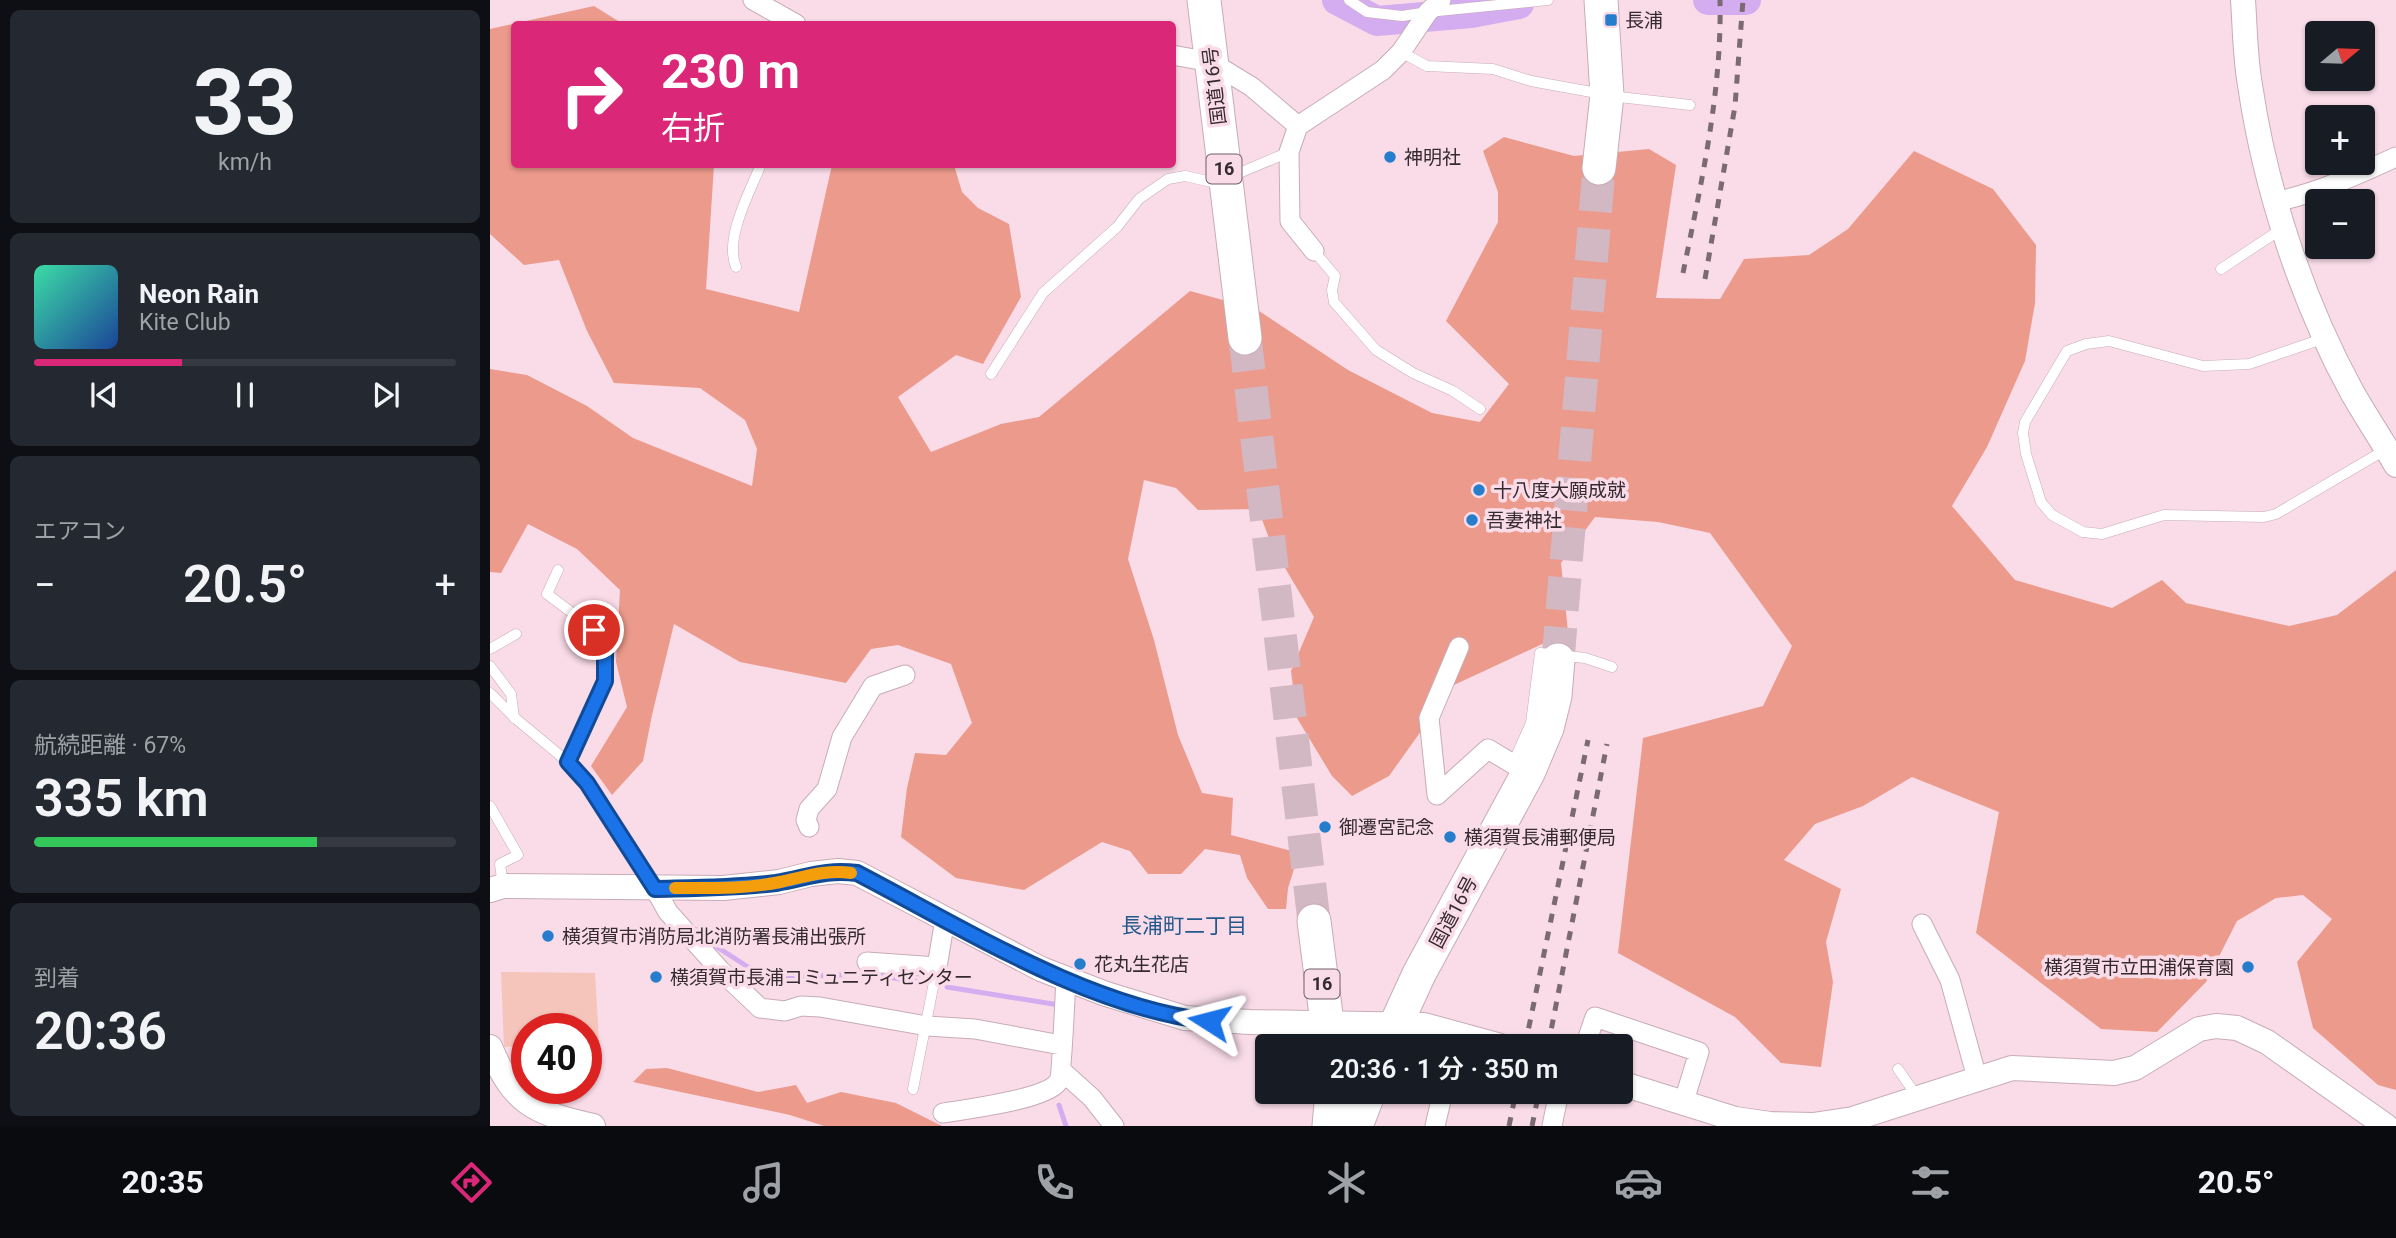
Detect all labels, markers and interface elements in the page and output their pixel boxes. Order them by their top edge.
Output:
place label: 長浦 [1625,9,1663,32]
marker: 長浦 [1603,12,1619,28]
north arrow [2305,21,2375,91]
map controls [2305,21,2375,259]
text: 230 m [661,43,800,100]
street label: 国道16号 [1198,46,1231,126]
icon: right [546,49,637,140]
text: 33 [193,50,297,156]
button: + [2305,105,2375,175]
text: 右折 [661,109,725,147]
place label: 神明社 [1404,146,1461,169]
text: km/h [218,149,272,176]
marker: 神明社 [1382,149,1398,165]
road number: 16 [1206,154,1242,184]
button: − [2305,189,2375,259]
text: Neon Rain [139,279,259,309]
text: Kite Club [139,309,231,336]
icon: previous [85,376,123,414]
icon: pause [226,376,264,414]
icon: next [367,376,405,414]
place label: 十八度大願成就 [1493,479,1626,502]
marker: 十八度大願成就 [1471,482,1487,498]
place label: 吾妻神社 [1486,509,1562,532]
marker: 吾妻神社 [1464,512,1480,528]
text: エアコン [34,518,126,545]
text: 20.5° [183,554,307,615]
text: − [34,563,56,607]
text: + [434,563,456,607]
pin [564,600,624,660]
icon: arrive [575,611,613,649]
text: 航続距離 · 67% [34,732,186,759]
text: 335 km [34,768,209,829]
place label: 御遷宮記念 [1339,816,1434,839]
marker: 御遷宮記念 [1317,819,1333,835]
place label: 横須賀長浦郵便局 [1464,826,1616,849]
marker: 横須賀長浦郵便局 [1442,829,1458,845]
street label: 国道16号 [1425,872,1482,952]
district label: 長浦町二丁目 [1121,914,1247,938]
place label: 横須賀市消防局北消防署長浦出張所 [562,925,866,948]
marker: 横須賀市消防局北消防署長浦出張所 [540,928,556,944]
place label: 花丸生花店 [1094,953,1189,976]
marker: 花丸生花店 [1072,956,1088,972]
place label: 横須賀市立田浦保育園 [2044,956,2234,979]
marker: 横須賀市立田浦保育園 [2240,959,2256,975]
text: 到着 [34,965,80,992]
place label: 横須賀市長浦コミュニティセンター [670,966,973,989]
marker: 横須賀市長浦コミュニティセンター [648,969,664,985]
road number: 16 [1304,970,1340,999]
position arrow [1172,984,1246,1058]
text: 20:36 [34,1001,167,1062]
speed limit sign: 40 [511,1013,602,1104]
text: 20:36 · 1 分 · 350 m [1330,1054,1558,1084]
icon: directions [447,1158,496,1207]
icon: music [739,1158,788,1207]
icon: phone [1030,1158,1079,1207]
icon: climate [1322,1158,1371,1207]
icon: car [1614,1158,1663,1207]
icon: filters [1906,1158,1955,1207]
text: 20:35 [121,1163,204,1201]
text: 20.5° [2198,1163,2274,1201]

